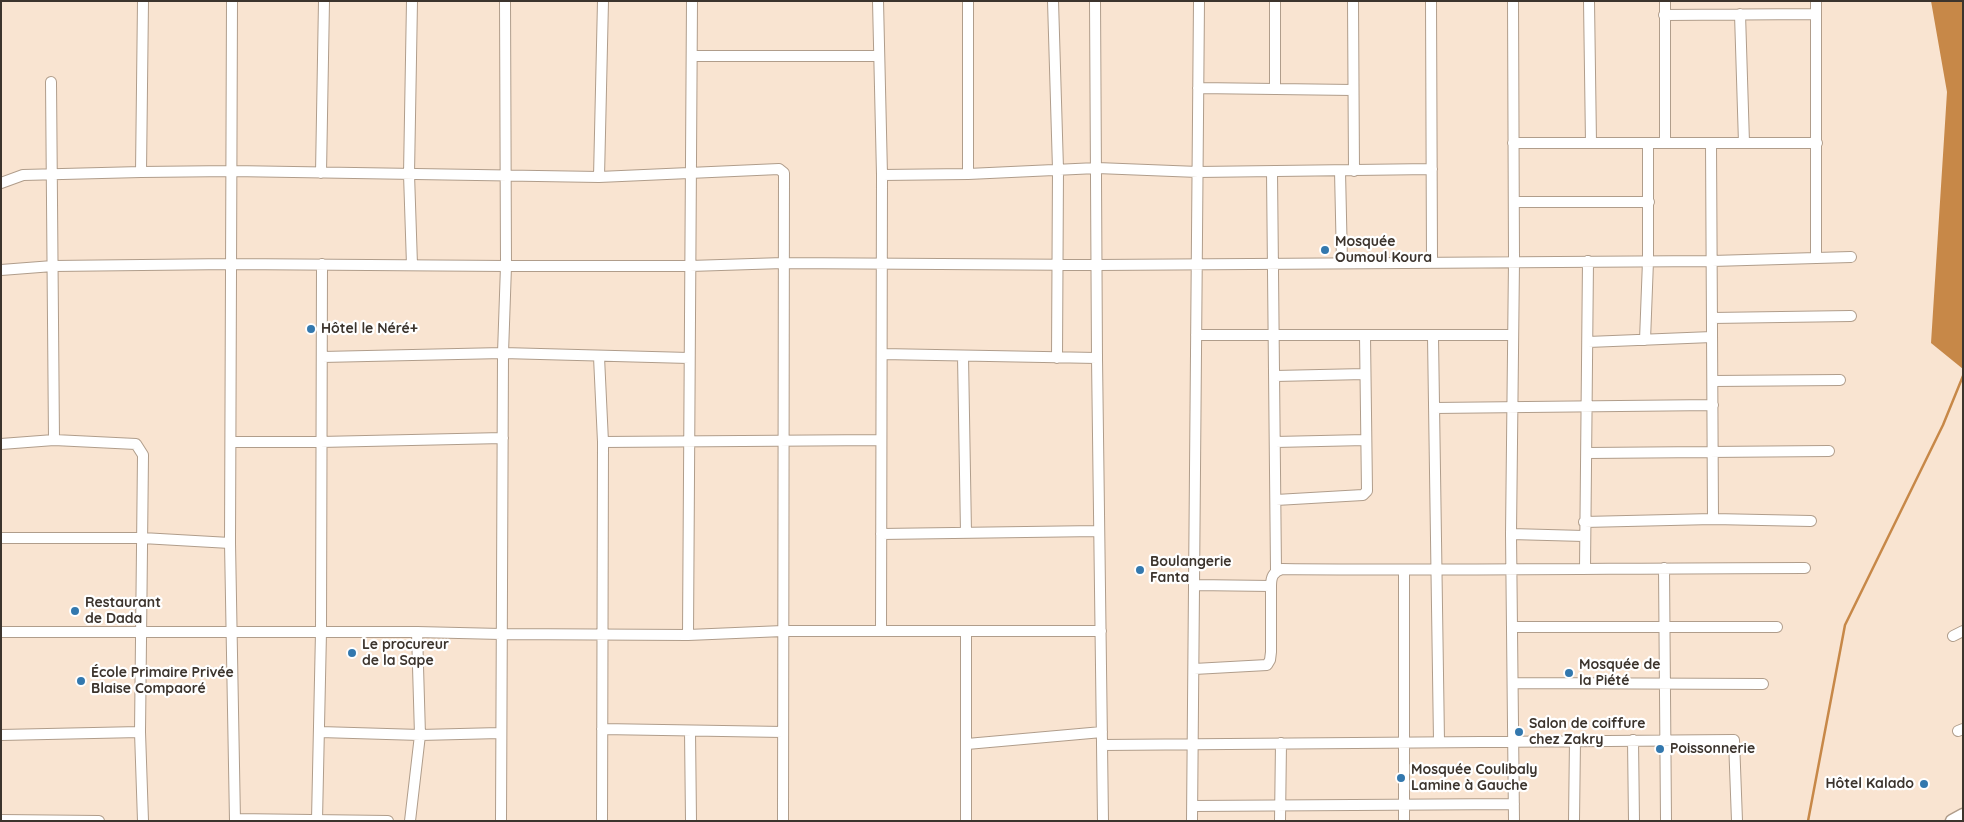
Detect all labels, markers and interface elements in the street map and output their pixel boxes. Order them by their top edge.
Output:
place label: Mosquée Oumoul Koura [1335,234,1432,266]
marker: Mosquée Oumoul Koura [1319,244,1331,256]
place label: Hôtel le Néré+ [321,321,418,337]
marker: Hôtel le Néré+ [305,323,317,335]
place label: Boulangerie Fanta [1150,554,1232,586]
marker: Boulangerie Fanta [1134,564,1146,576]
place label: Restaurant de Dada [85,595,161,628]
marker: Restaurant de Dada [69,605,81,617]
place label: Le procureur de la Sape [362,637,449,670]
marker: Le procureur de la Sape [346,647,358,659]
place label: Mosquée de la Piété [1579,657,1660,690]
place label: École Primaire Privée Blaise Compaoré [91,665,234,698]
marker: Mosquée de la Piété [1563,667,1575,679]
marker: École Primaire Privée Blaise Compaoré [75,675,87,687]
place label: Salon de coiffure chez Zakry [1529,716,1646,749]
marker: Salon de coiffure chez Zakry [1513,726,1525,738]
place label: Poissonnerie [1670,741,1755,757]
marker: Poissonnerie [1654,743,1666,755]
place label: Mosquée Coulibaly Lamine à Gauche [1411,762,1538,794]
marker: Mosquée Coulibaly Lamine à Gauche [1395,772,1407,784]
place label: Hôtel Kalado [1826,776,1914,792]
marker: Hôtel Kalado [1918,778,1930,790]

